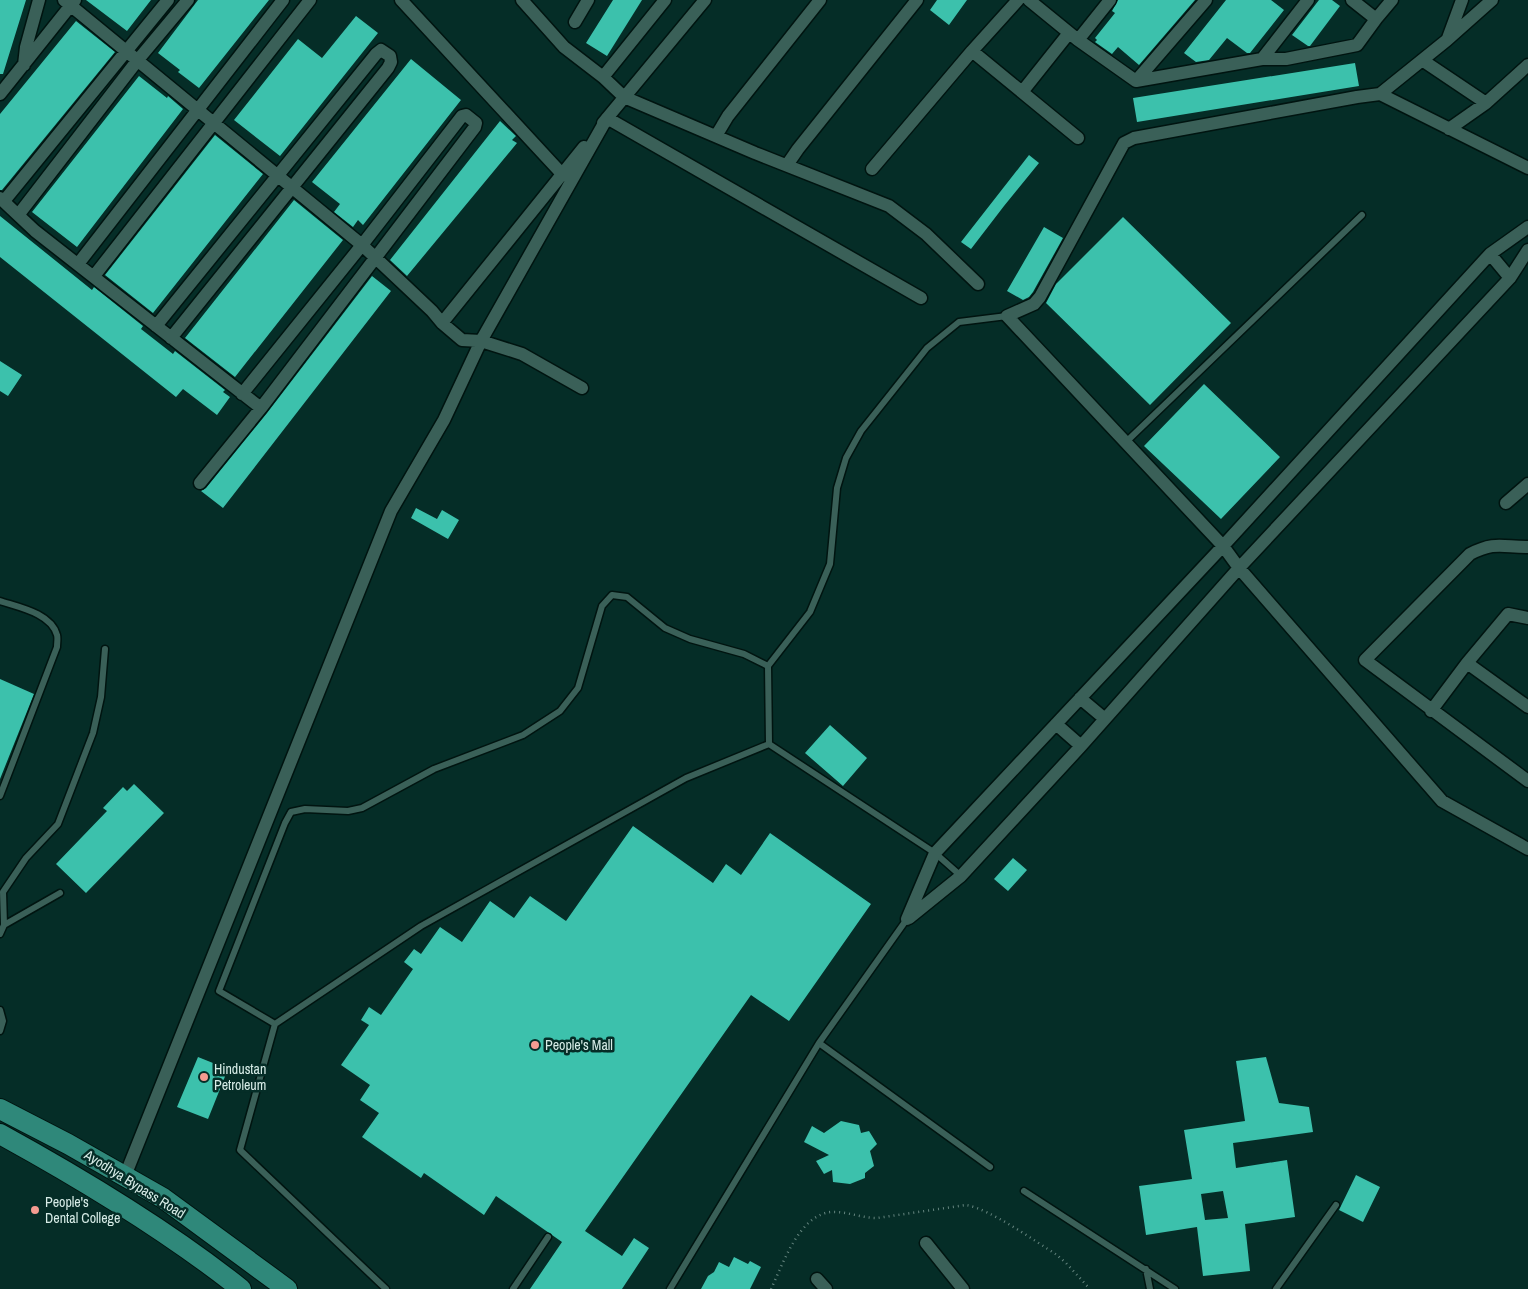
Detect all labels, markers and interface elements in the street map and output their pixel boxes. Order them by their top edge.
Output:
place label: People's Mall [545,1036,613,1054]
marker: People's Mall [529,1039,541,1051]
place label: Hindustan Petroleum [214,1060,266,1094]
marker: Hindustan Petroleum [198,1071,210,1083]
street label: Ayodhya Bypass Road [80,1145,189,1222]
place label: People's Dental College [45,1193,120,1227]
marker: People's Dental College [29,1204,41,1216]

